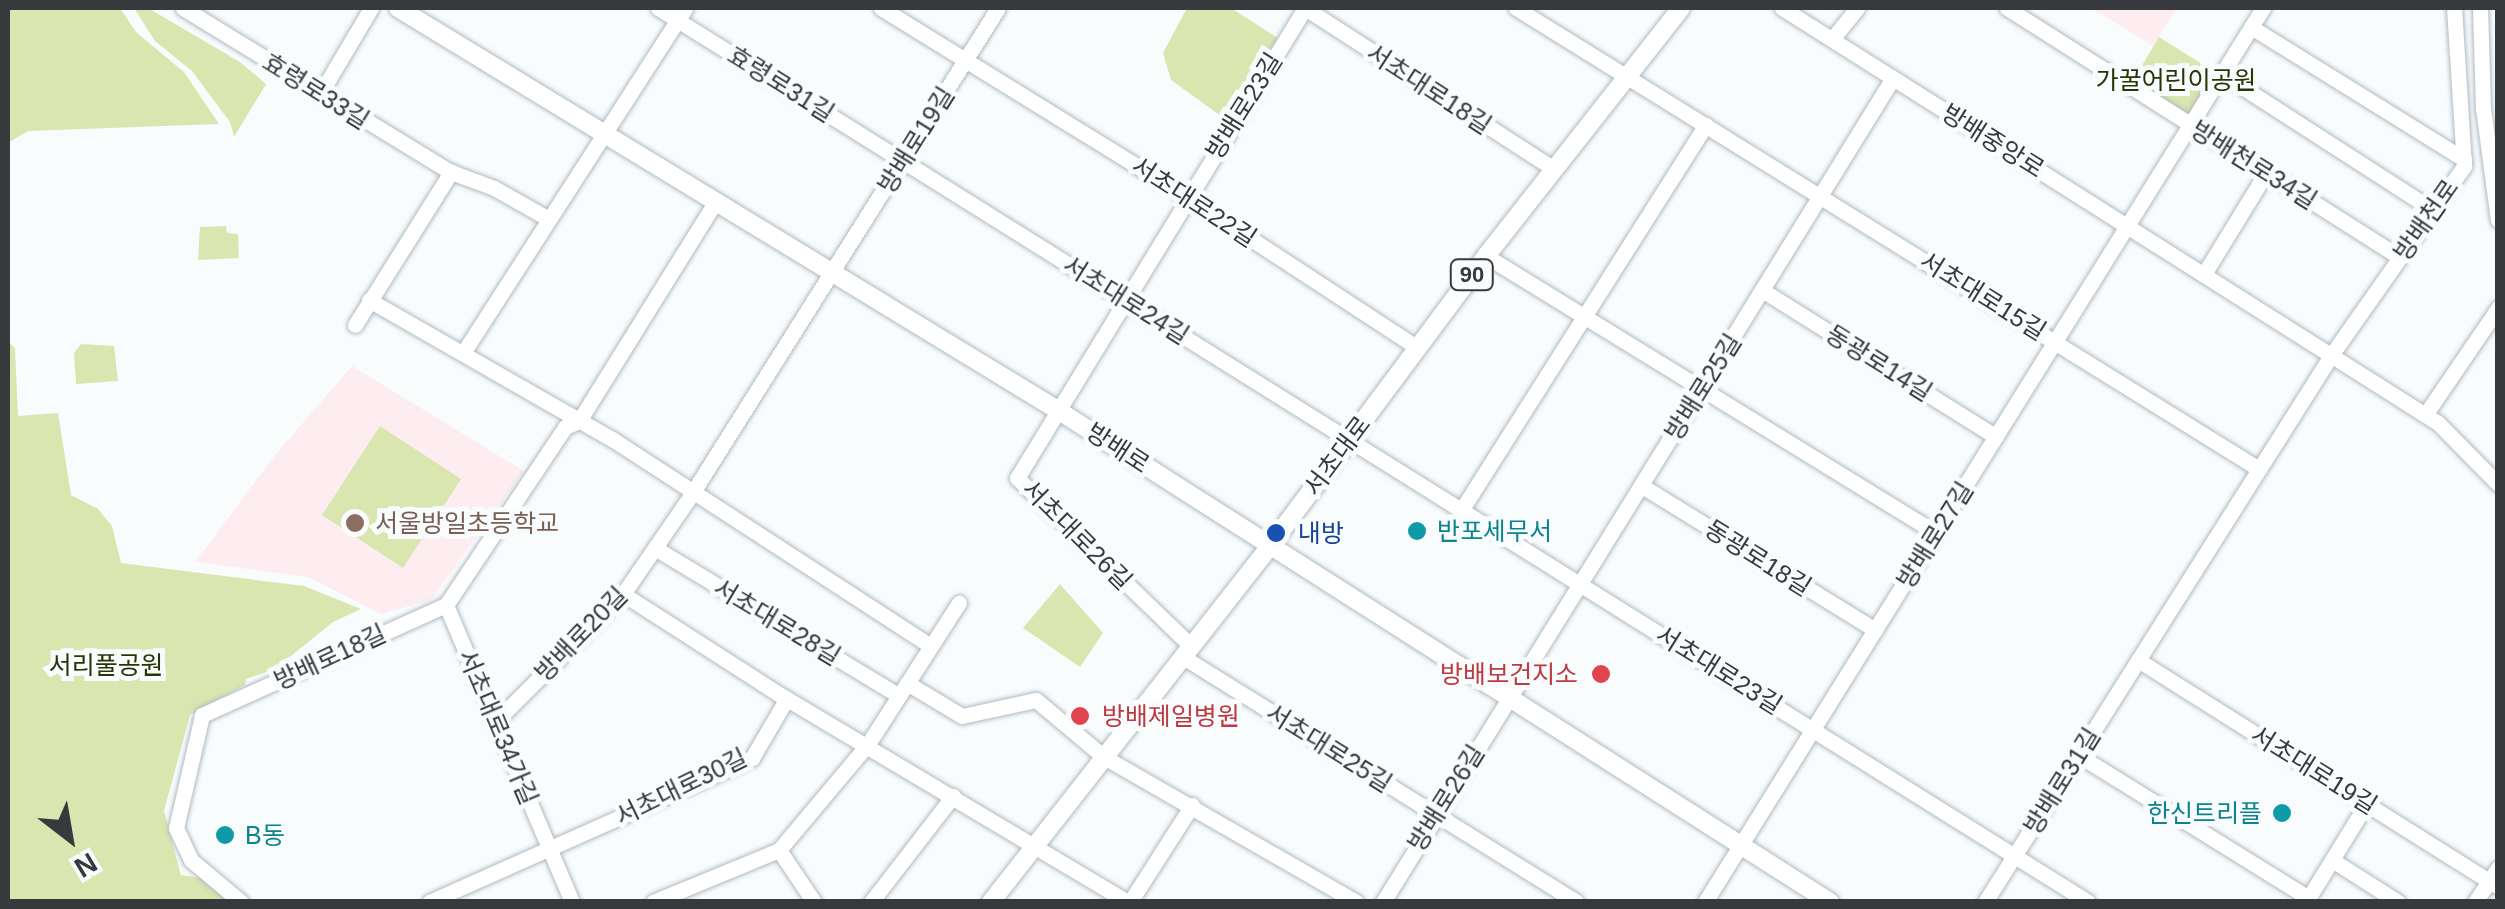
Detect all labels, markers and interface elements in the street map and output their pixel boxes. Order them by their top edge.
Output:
street label: 서초대로18길 [1361,38,1497,140]
street label: 효령로31길 [722,40,840,128]
street label: 효령로33길 [257,47,375,135]
street label: 방배로23길 [1200,47,1288,165]
park label: 가꿀어린이공원 [2096,65,2256,95]
street label: 방배로19길 [872,81,960,199]
street label: 방배중앙로 [1936,98,2050,184]
street label: 방배천로34길 [2185,114,2323,216]
street label: 서초대로22길 [1126,151,1262,253]
street label: 방배천로 [2387,174,2465,266]
street label: 서초대로15길 [1914,245,2052,347]
street label: 서초대로24길 [1057,249,1195,351]
road number: 90 [1450,258,1494,292]
street label: 동광로14길 [1820,319,1938,407]
street label: 방배로25길 [1659,328,1747,446]
street label: 서초대로 [1297,410,1377,502]
street label: 방배로 [1081,417,1155,479]
street label: 서초대로26길 [1016,474,1138,596]
street label: 방배로27길 [1891,476,1979,594]
place label: 서울방일초등학교 [375,508,559,538]
marker: 서울방일초등학교 [344,512,366,534]
street label: 동광로18길 [1699,514,1817,602]
place label: 반포세무서 [1437,516,1552,546]
place label: 내방 [1298,518,1344,548]
marker: 내방 [1263,520,1289,546]
marker: 반포세무서 [1406,520,1428,542]
street label: 서초대로28길 [708,572,846,672]
street label: 방배로20길 [529,580,633,688]
street label: 방배로18길 [269,618,391,696]
street label: 서초대로23길 [1650,619,1788,721]
street label: 서초대로34가길 [452,645,544,809]
park label: 서리풀공원 [49,650,163,680]
place label: 방배보건지소 [1440,659,1578,689]
marker: 방배보건지소 [1588,661,1614,687]
street label: 서초대로25길 [1260,697,1398,799]
place label: 방배제일병원 [1102,701,1240,731]
marker: 방배제일병원 [1067,703,1093,729]
street label: 서초대로19길 [2245,719,2383,821]
street label: 방배로31길 [2018,722,2106,840]
street label: 방배로26길 [1402,739,1490,857]
street label: 서초대로30길 [610,742,752,832]
north arrow [20,789,120,889]
place label: 한신트리플 [2147,798,2262,828]
marker: 한신트리플 [2271,802,2293,824]
place label: B동 [245,820,285,850]
marker: B동 [214,824,236,846]
text: N [69,847,102,884]

